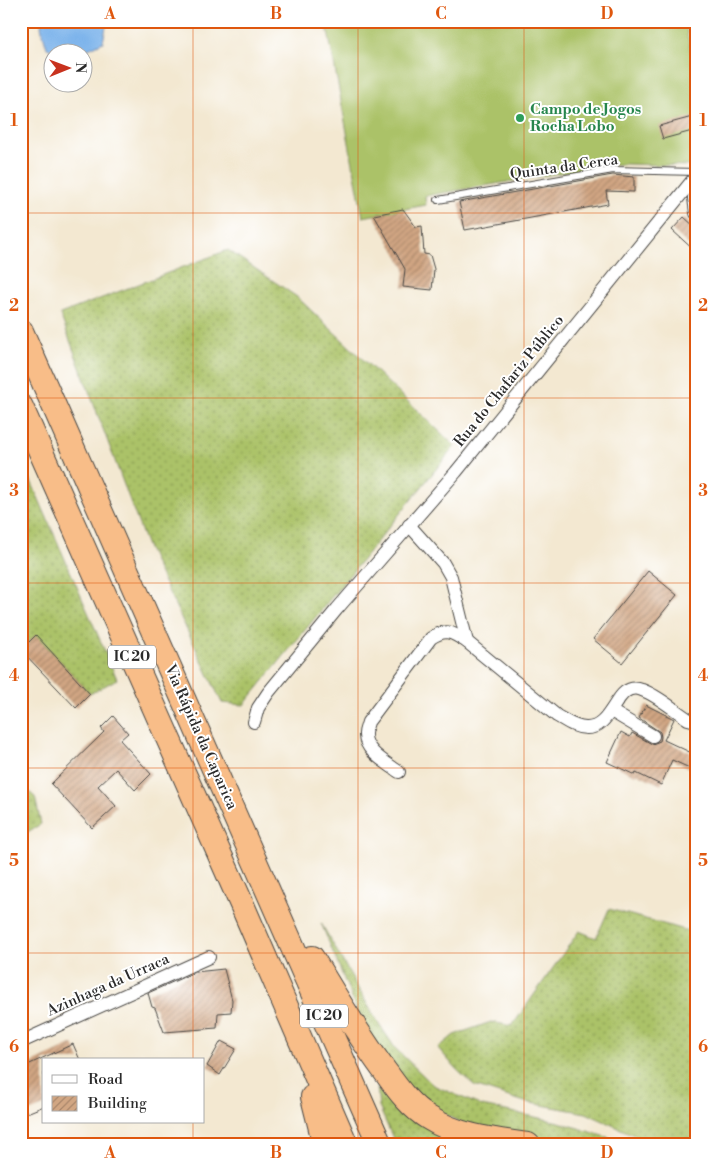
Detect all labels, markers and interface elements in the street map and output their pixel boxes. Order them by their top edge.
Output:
text: A [103,4,116,24]
text: B [270,4,282,24]
text: C [435,4,447,24]
text: D [601,4,614,24]
north arrow [42,42,92,92]
text: N [71,62,89,73]
place label: Campo de Jogos Rocha Lobo [530,100,641,136]
text: 1 [10,111,18,131]
text: 1 [699,111,707,131]
marker: Campo de Jogos Rocha Lobo [514,112,526,124]
street label: Quinta da Cerca [509,150,620,184]
text: 2 [9,296,19,316]
text: 2 [698,296,708,316]
street label: Rua do Chafariz Público [450,311,568,451]
text: 3 [9,481,19,501]
text: 3 [698,481,708,501]
road number: IC 20 [108,646,156,669]
street label: Via Rápida da Caparica [160,661,242,813]
text: 4 [9,666,20,686]
text: 4 [698,666,709,686]
text: 5 [9,851,19,871]
text: 5 [698,851,708,871]
street label: Azinhaga da Urraca [43,949,173,1021]
road number: IC 20 [300,1004,348,1028]
text: 6 [9,1037,19,1057]
text: 6 [698,1037,708,1057]
legend [42,1058,205,1124]
text: Road [88,1070,123,1089]
text: Building [87,1094,147,1113]
text: A [103,1143,116,1163]
text: B [270,1143,282,1163]
text: C [435,1143,447,1163]
text: D [601,1143,614,1163]

